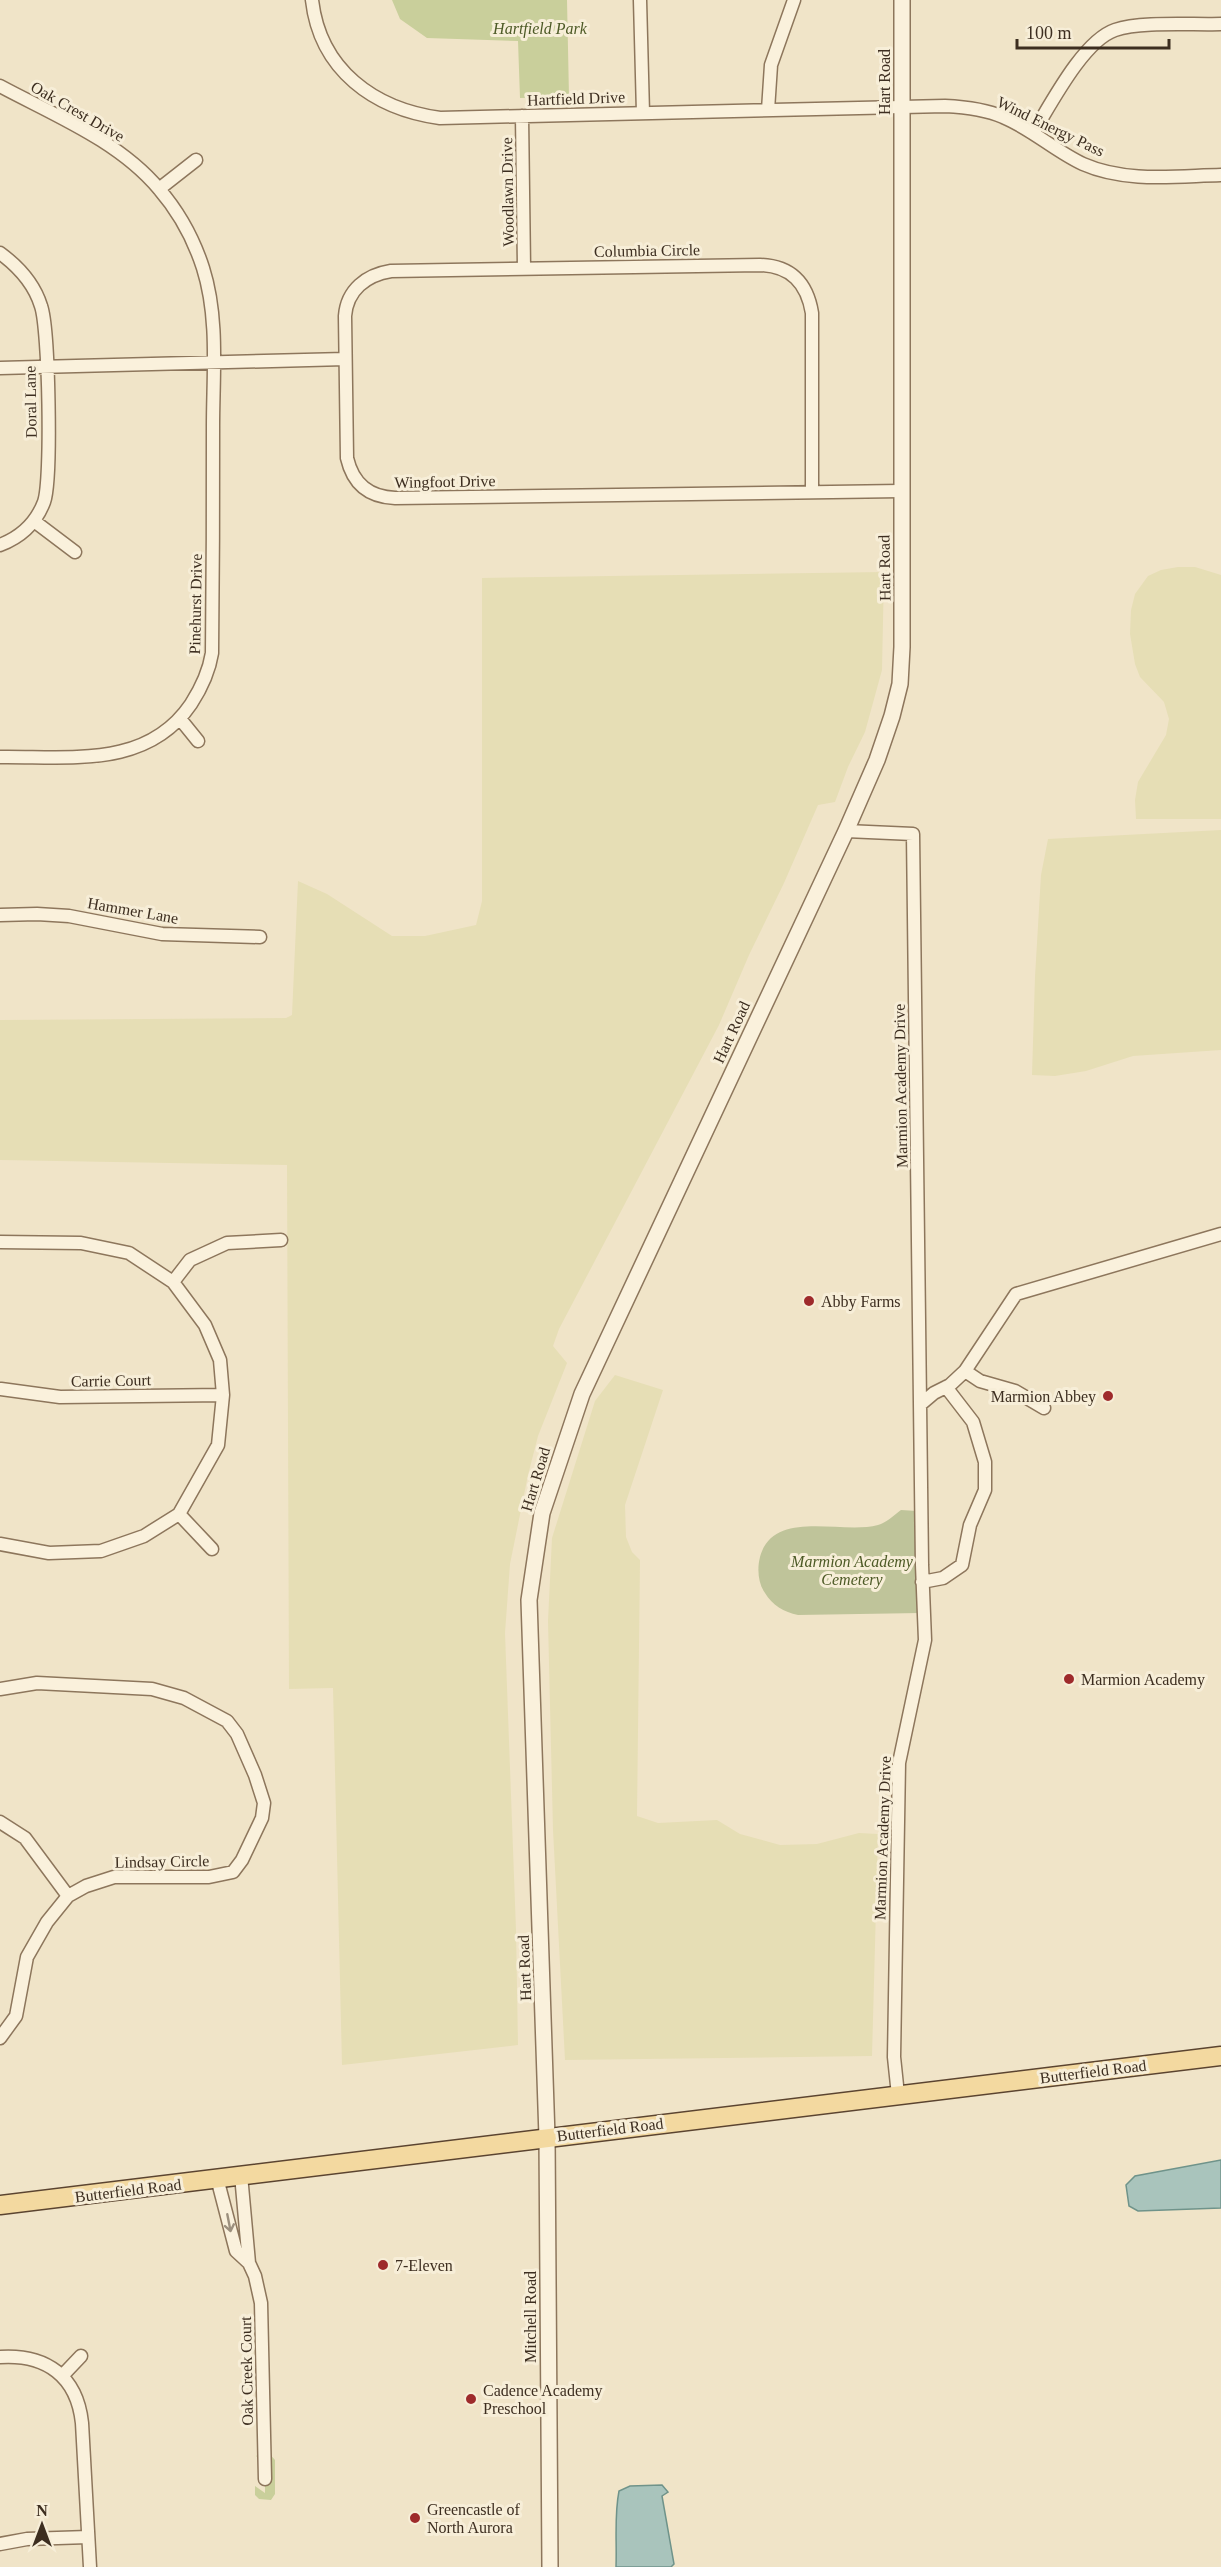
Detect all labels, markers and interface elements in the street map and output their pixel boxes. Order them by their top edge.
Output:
scale bar [1017,12,1168,50]
park label: Hartfield Park [492,20,588,38]
text: 100 m [1026,23,1072,43]
street label: Hart Road [876,49,893,115]
street label: Oak Crest Drive [28,78,127,145]
street label: Hartfield Drive [527,88,625,109]
street label: Wind Energy Pass [994,93,1107,161]
street label: Woodlawn Drive [498,137,517,247]
street label: Columbia Circle [594,241,700,260]
street label: Doral Lane [21,366,40,438]
street label: Wingfoot Drive [394,472,496,492]
street label: Hart Road [875,535,894,601]
street label: Pinehurst Drive [186,553,205,655]
street label: Hammer Lane [86,894,180,927]
street label: Hart Road [710,999,753,1066]
street label: Marmion Academy Drive [891,1004,911,1168]
place label: Abby Farms [821,1293,901,1311]
marker: Abby Farms [802,1294,816,1308]
street label: Carrie Court [71,1371,152,1390]
place label: Marmion Abbey [991,1388,1096,1406]
marker: Marmion Abbey [1101,1389,1115,1403]
street label: Hart Road [518,1445,553,1513]
park label: Marmion Academy Cemetery [790,1553,914,1589]
place label: Marmion Academy [1081,1671,1205,1689]
marker: Marmion Academy [1062,1672,1076,1686]
street label: Marmion Academy Drive [871,1756,895,1921]
street label: Lindsay Circle [115,1852,209,1872]
street label: Hart Road [515,1935,534,2001]
street label: Butterfield Road [1039,2057,1147,2086]
street label: Butterfield Road [556,2115,664,2144]
street label: Butterfield Road [74,2176,182,2205]
one-way arrow [224,2213,235,2232]
place label: 7-Eleven [395,2257,453,2274]
marker: 7-Eleven [376,2258,390,2272]
street label: Mitchell Road [522,2271,539,2363]
street label: Oak Creek Court [237,2316,256,2426]
place label: Cadence Academy Preschool [483,2382,603,2417]
marker: Cadence Academy Preschool [464,2392,478,2406]
north arrow [12,2495,72,2555]
place label: Greencastle of North Aurora [427,2501,521,2536]
text: N [36,2502,48,2519]
marker: Greencastle of North Aurora [408,2511,422,2525]

